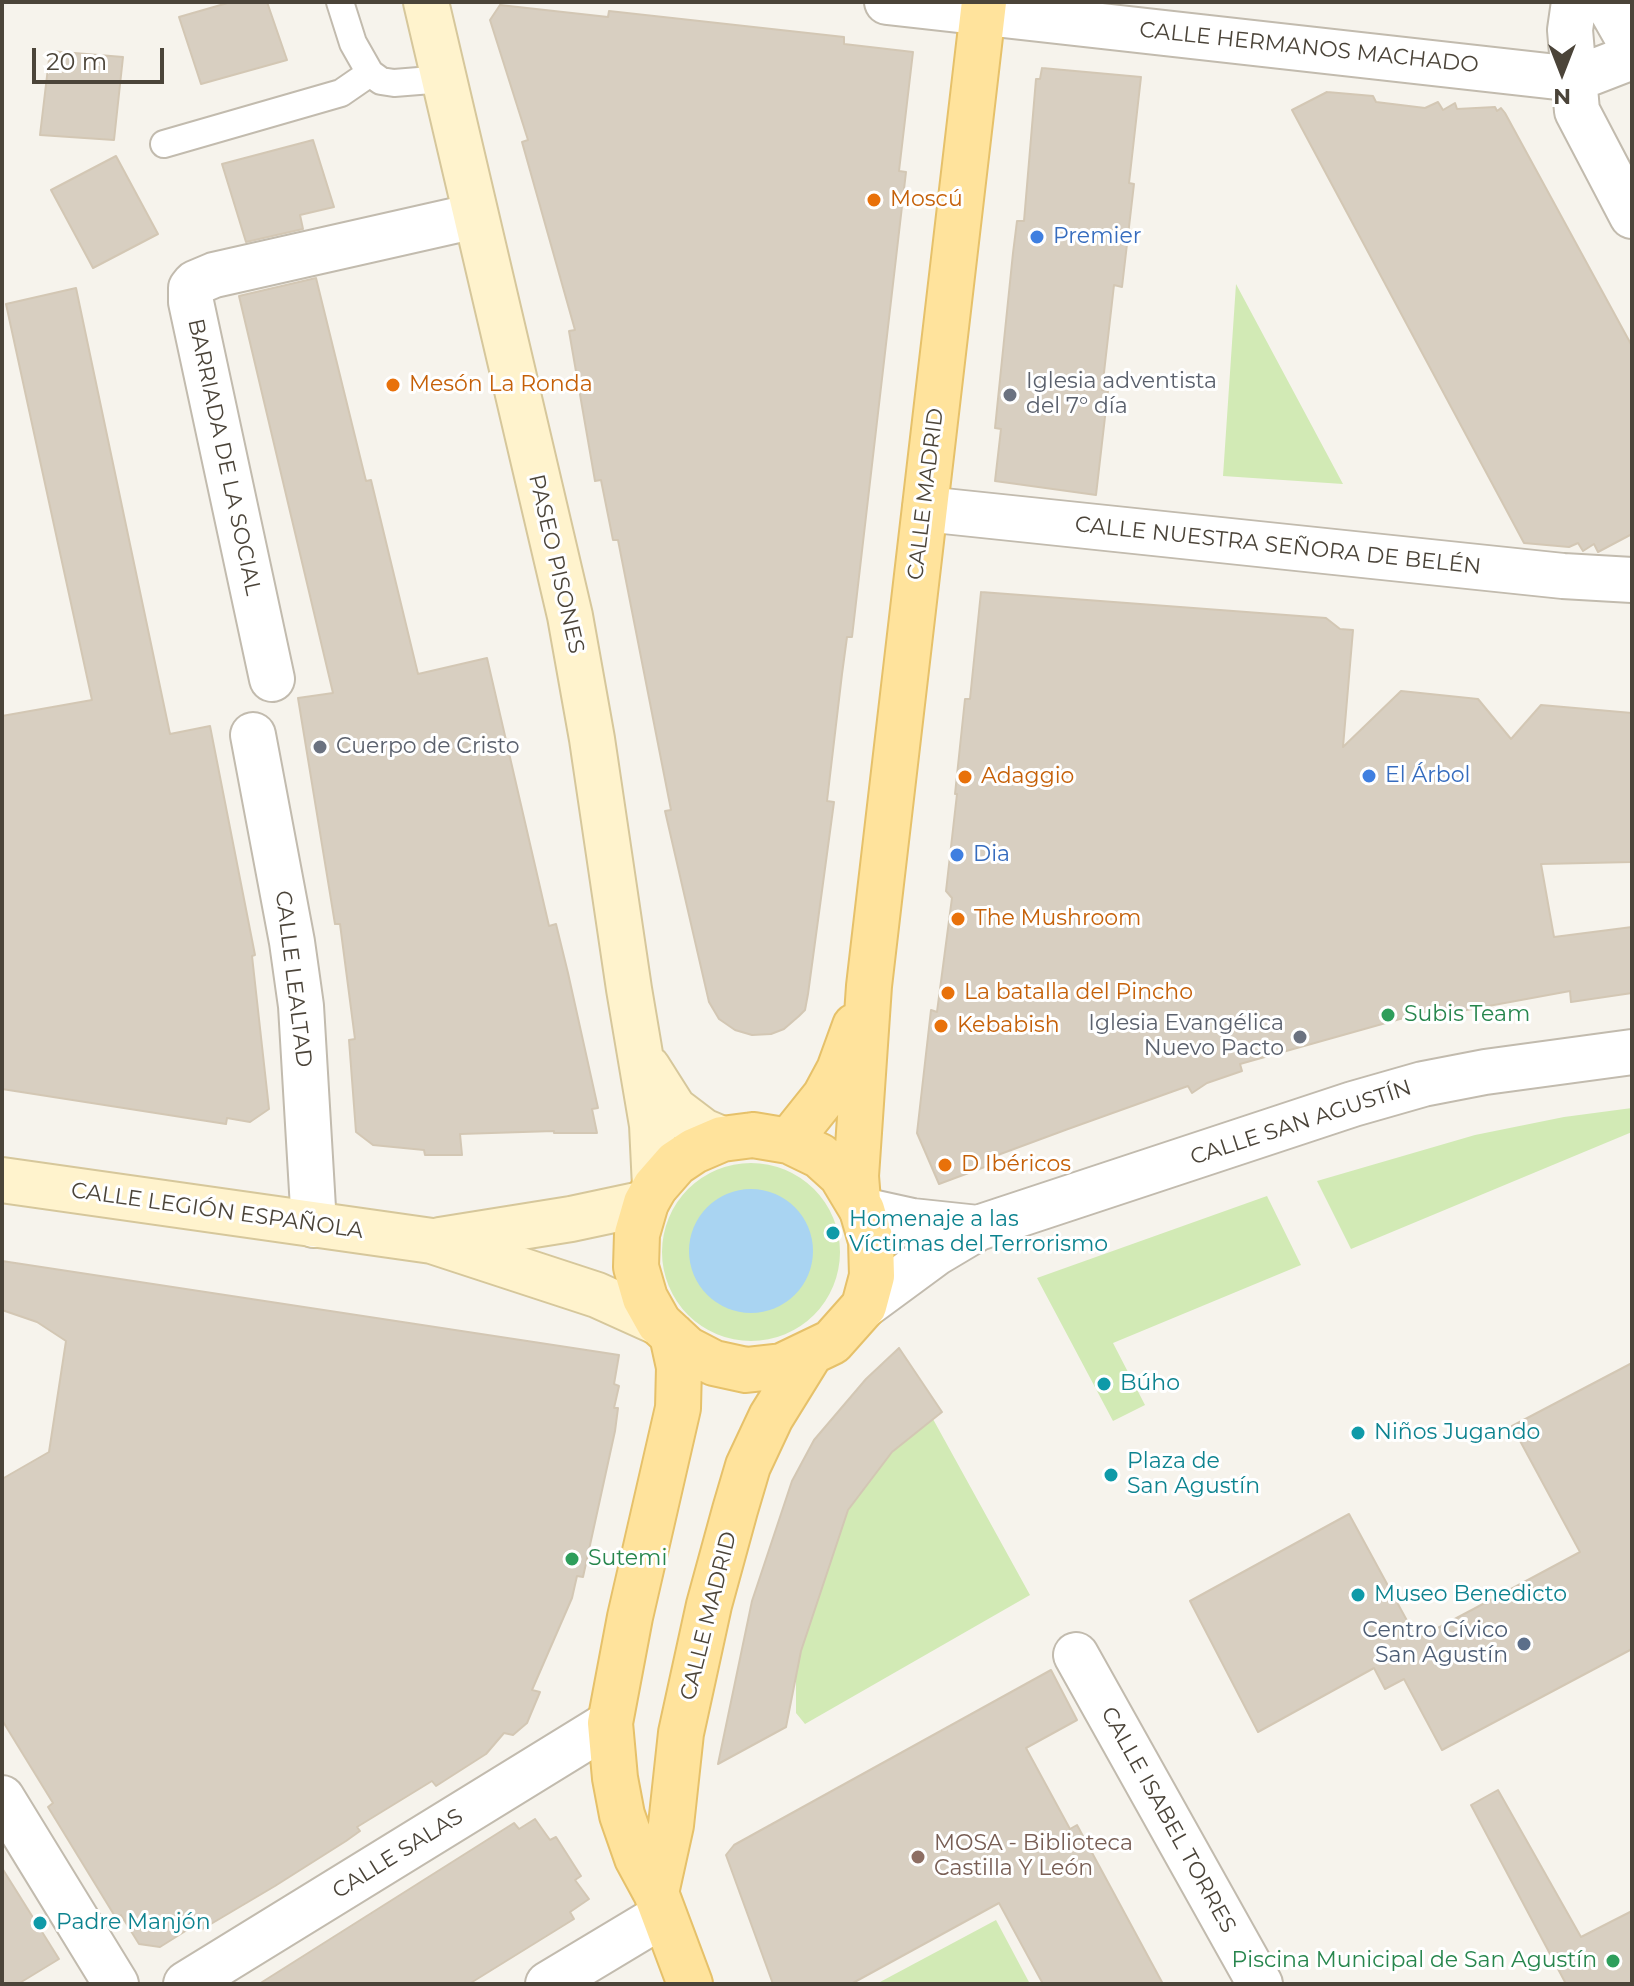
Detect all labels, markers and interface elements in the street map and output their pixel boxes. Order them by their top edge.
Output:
street label: CALLE HERMANOS MACHADO [1138,17,1480,79]
scale bar [36,32,168,82]
north arrow [1522,32,1602,112]
text: 20 m [46,47,107,76]
text: N [1553,83,1571,110]
place label: Moscú [890,187,963,213]
marker: Moscú [865,191,883,209]
place label: Premier [1053,224,1141,250]
marker: Premier [1028,228,1046,246]
street label: BARRIADA DE LA SOCIAL [182,316,266,598]
place label: Iglesia adventista del 7° día [1026,369,1217,420]
place label: Mesón La Ronda [409,372,593,398]
marker: Mesón La Ronda [384,376,402,394]
marker: Iglesia adventista del 7° día [1001,386,1019,404]
street label: CALLE MADRID [902,407,950,581]
street label: PASEO PISONES [523,472,589,656]
street label: CALLE NUESTRA SEÑORA DE BELÉN [1074,512,1482,580]
place label: Cuerpo de Cristo [336,734,520,760]
marker: Cuerpo de Cristo [311,738,329,756]
place label: El Árbol [1385,763,1470,789]
place label: Adaggio [981,764,1074,790]
marker: El Árbol [1360,767,1378,785]
marker: Adaggio [956,768,974,786]
place label: Dia [973,842,1010,868]
marker: Dia [948,846,966,864]
street label: CALLE LEALTAD [269,889,317,1069]
place label: The Mushroom [974,906,1141,932]
marker: The Mushroom [949,910,967,928]
place label: La batalla del Pincho [964,980,1193,1006]
marker: La batalla del Pincho [939,984,957,1002]
place label: Subis Team [1404,1002,1530,1028]
marker: Subis Team [1379,1006,1397,1024]
place label: Iglesia Evangélica Nuevo Pacto [1088,1011,1284,1062]
place label: Kebabish [957,1013,1060,1039]
marker: Kebabish [932,1017,950,1035]
marker: Iglesia Evangélica Nuevo Pacto [1291,1028,1309,1046]
street label: CALLE SAN AGUSTÍN [1187,1075,1415,1171]
place label: D Ibéricos [961,1152,1071,1178]
marker: D Ibéricos [936,1156,954,1174]
street label: CALLE LEGIÓN ESPAÑOLA [69,1177,365,1245]
place label: Homenaje a las Víctimas del Terrorismo [849,1207,1108,1258]
marker: Homenaje a las Víctimas del Terrorismo [824,1224,842,1242]
place label: Búho [1120,1371,1180,1397]
marker: Búho [1095,1375,1113,1393]
place label: Niños Jugando [1374,1420,1540,1446]
marker: Niños Jugando [1349,1424,1367,1442]
place label: Plaza de San Agustín [1127,1449,1260,1500]
marker: Plaza de San Agustín [1102,1466,1120,1484]
street label: CALLE MADRID [675,1529,743,1703]
place label: Sutemi [588,1546,667,1572]
marker: Sutemi [563,1550,581,1568]
place label: Museo Benedicto [1374,1582,1567,1608]
marker: Museo Benedicto [1349,1586,1367,1604]
place label: Centro Cívico San Agustín [1362,1618,1508,1670]
marker: Centro Cívico San Agustín [1515,1635,1533,1653]
street label: CALLE ISABEL TORRES [1095,1702,1241,1938]
street label: CALLE SALAS [328,1803,468,1905]
place label: MOSA - Biblioteca Castilla Y León [934,1831,1133,1882]
marker: MOSA - Biblioteca Castilla Y León [909,1848,927,1866]
place label: Padre Manjón [56,1910,211,1936]
marker: Padre Manjón [31,1914,49,1932]
place label: Piscina Municipal de San Agustín [1231,1948,1597,1974]
marker: Piscina Municipal de San Agustín [1604,1952,1622,1970]

